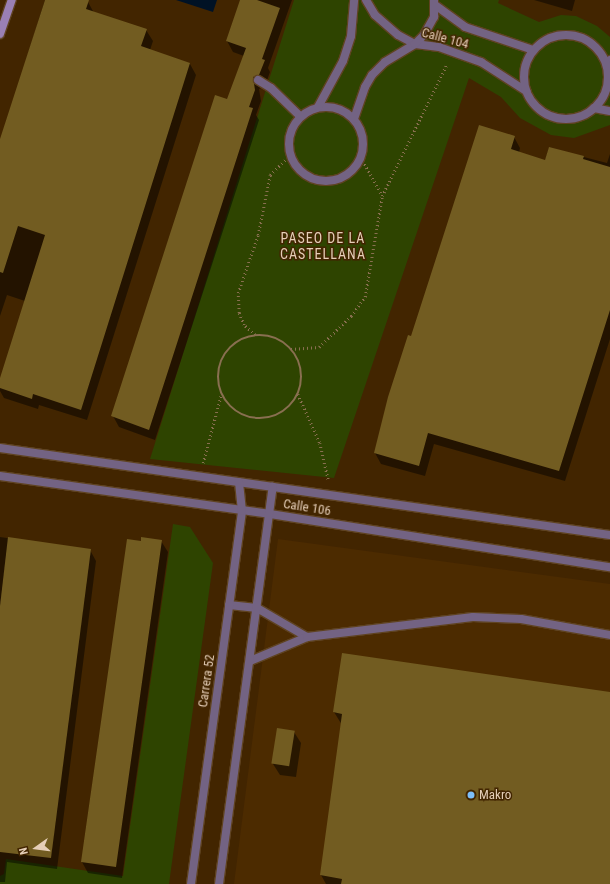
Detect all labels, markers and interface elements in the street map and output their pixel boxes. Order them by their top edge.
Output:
street label: Calle 104 [420,25,470,53]
district label: PASEO DE LA CASTELLANA [280,230,366,262]
street label: Calle 106 [282,497,332,519]
street label: Carrera 52 [196,654,218,708]
place label: Makro [479,787,511,803]
marker: Makro [466,790,476,800]
north arrow [16,828,56,868]
text: N [17,846,31,856]

